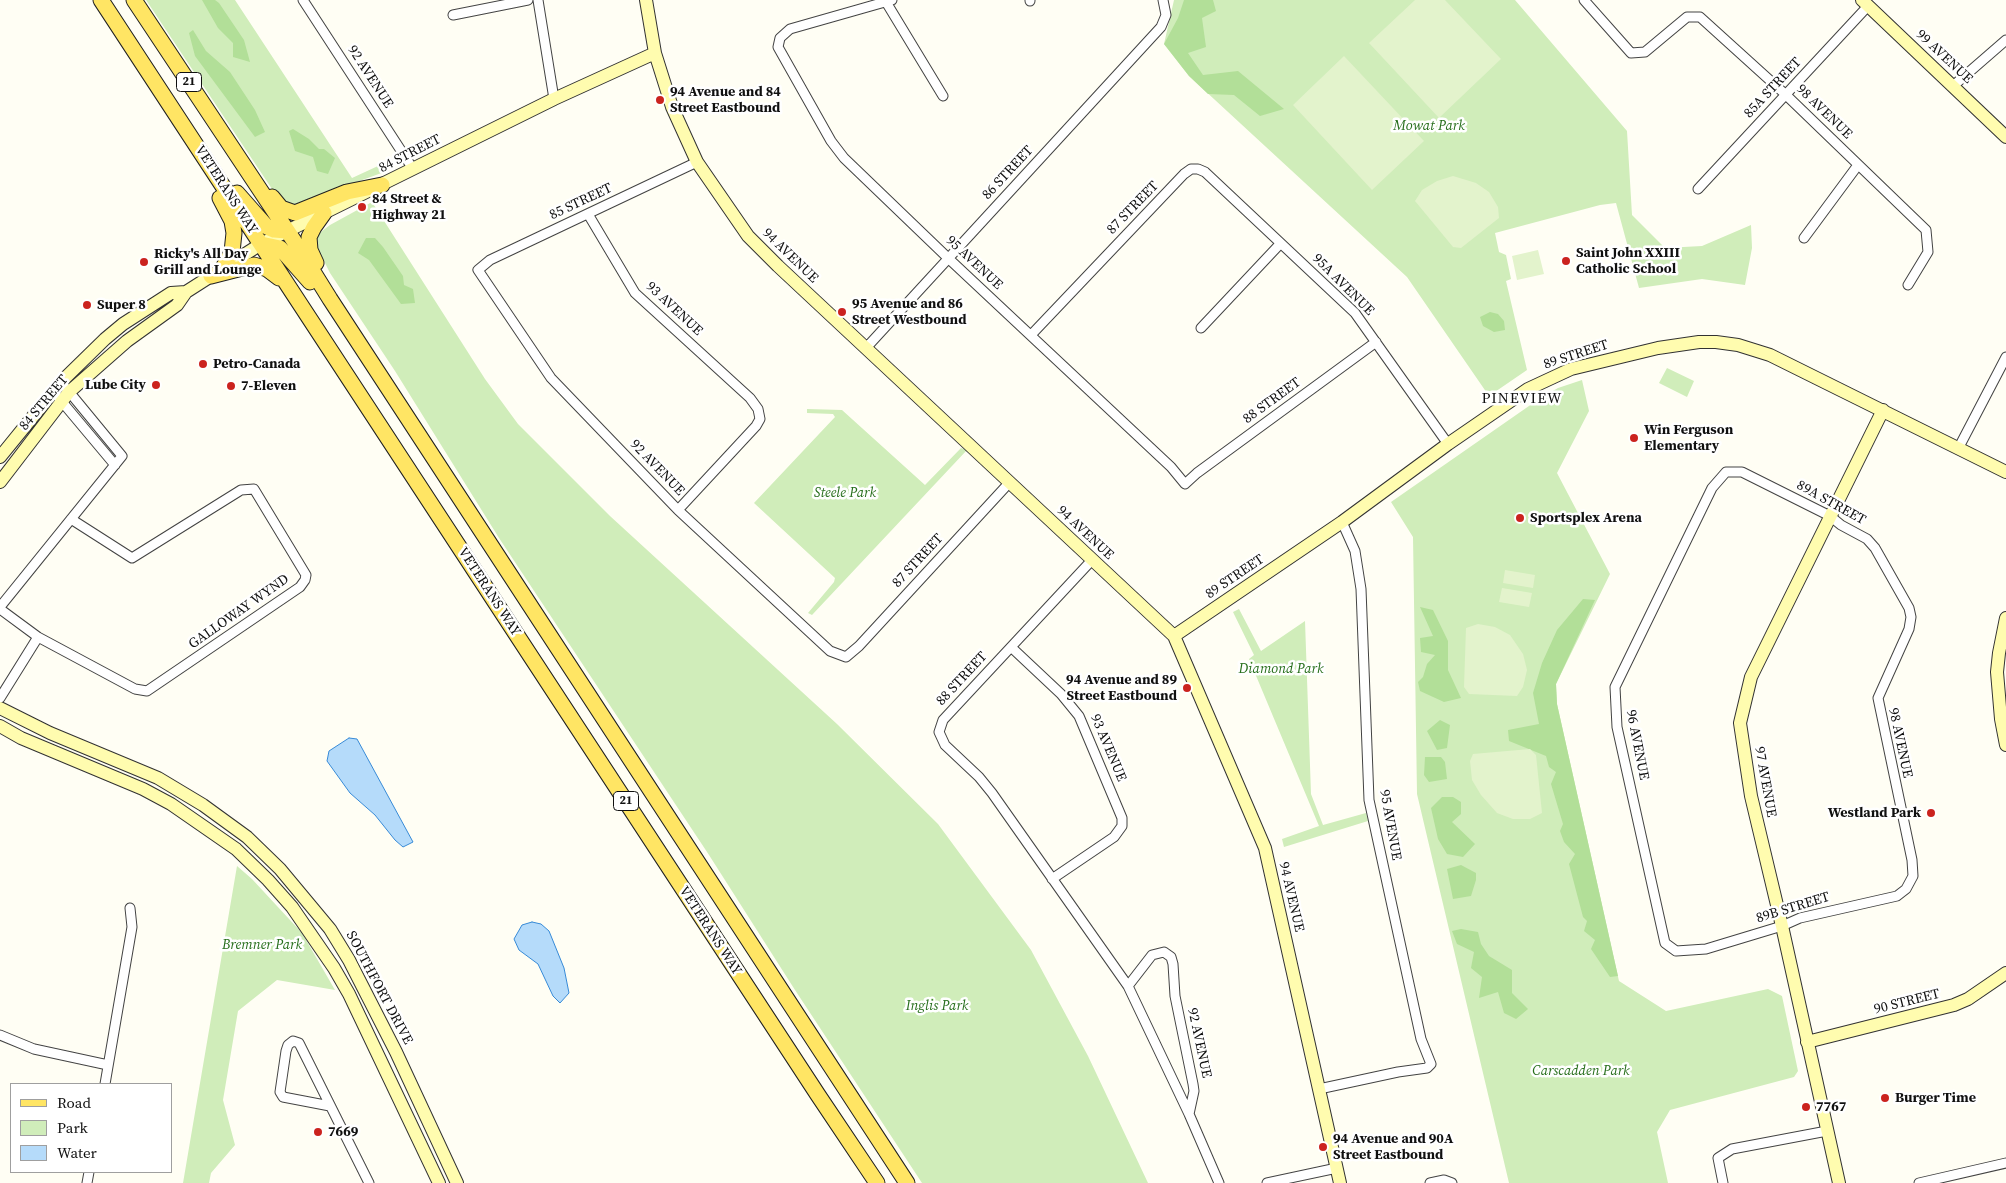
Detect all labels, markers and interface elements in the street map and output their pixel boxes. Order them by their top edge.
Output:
street label: 99 AVENUE [1912,27,1976,87]
street label: 92 AVENUE [344,43,396,111]
street label: 85A STREET [1741,54,1805,122]
road number: 21 [176,72,202,91]
street label: 98 AVENUE [1793,81,1855,143]
place label: 94 Avenue and 84 Street Eastbound [670,84,781,116]
marker: 94 Avenue and 84 Street Eastbound [654,94,666,106]
park label: Mowat Park [1393,118,1465,134]
street label: 84 STREET [376,131,444,177]
street label: VETERANS WAY [191,142,261,238]
street label: 86 STREET [979,143,1037,203]
street label: 87 STREET [1104,178,1162,238]
street label: 85 STREET [547,180,615,224]
place label: 84 Street & Highway 21 [372,191,446,223]
marker: 84 Street & Highway 21 [356,201,368,213]
street label: 94 AVENUE [759,225,821,287]
street label: 95 AVENUE [942,233,1006,293]
place label: Saint John XXIII Catholic School [1576,245,1680,278]
place label: Ricky's All Day Grill and Lounge [154,246,262,278]
street label: 95A AVENUE [1309,251,1377,319]
marker: Saint John XXIII Catholic School [1560,255,1572,267]
marker: Ricky's All Day Grill and Lounge [138,256,150,268]
street label: 93 AVENUE [642,279,706,339]
place label: 95 Avenue and 86 Street Westbound [852,296,966,328]
place label: Super 8 [97,297,146,313]
marker: Super 8 [81,299,93,311]
marker: 95 Avenue and 86 Street Westbound [836,306,848,318]
street label: 89 STREET [1541,337,1611,373]
place label: Petro-Canada [213,356,300,372]
marker: Petro-Canada [197,358,209,370]
street label: 84 STREET [16,372,72,434]
street label: 88 STREET [1240,374,1304,428]
place label: Lube City [85,377,146,393]
place label: 7-Eleven [241,378,296,394]
marker: Lube City [150,379,162,391]
marker: 7-Eleven [225,380,237,392]
district label: PINEVIEW [1481,390,1563,408]
place label: Win Ferguson Elementary [1644,422,1733,454]
marker: Win Ferguson Elementary [1628,432,1640,444]
street label: 92 AVENUE [626,437,688,499]
street label: 89A STREET [1793,477,1869,529]
park label: Steele Park [814,485,876,501]
street label: 94 AVENUE [1053,503,1117,563]
place label: Sportsplex Arena [1530,510,1642,526]
marker: Sportsplex Arena [1514,512,1526,524]
street label: 87 STREET [889,531,947,591]
street label: VETERANS WAY [454,544,524,640]
street label: 89 STREET [1202,551,1268,603]
street label: GALLOWAY WYND [186,571,292,653]
street label: 88 STREET [933,649,991,709]
park label: Diamond Park [1238,661,1324,677]
place label: 94 Avenue and 89 Street Eastbound [1066,672,1177,704]
marker: 94 Avenue and 89 Street Eastbound [1181,682,1193,694]
street label: 98 AVENUE [1884,706,1916,780]
street label: 96 AVENUE [1622,708,1652,782]
street label: 93 AVENUE [1086,712,1130,784]
street label: 97 AVENUE [1751,745,1779,819]
street label: 95 AVENUE [1376,788,1404,862]
road number: 21 [614,791,638,810]
place label: Westland Park [1828,805,1921,821]
marker: Westland Park [1925,807,1937,819]
street label: 94 AVENUE [1275,860,1307,934]
street label: VETERANS WAY [675,883,745,979]
street label: 89B STREET [1754,889,1832,927]
street label: SOUTHFORT DRIVE [342,928,416,1048]
park label: Bremner Park [222,937,302,953]
street label: 90 STREET [1872,986,1942,1018]
park label: Inglis Park [906,998,968,1014]
street label: 92 AVENUE [1183,1006,1215,1080]
park label: Carscadden Park [1532,1063,1630,1079]
legend [10,1083,172,1173]
place label: Burger Time [1895,1090,1976,1106]
text: Road [57,1092,91,1113]
marker: Burger Time [1879,1092,1891,1104]
place label: 7767 [1816,1099,1846,1115]
marker: 7767 [1800,1101,1812,1113]
text: Park [57,1117,88,1138]
place label: 7669 [328,1124,358,1140]
marker: 7669 [312,1126,324,1138]
place label: 94 Avenue and 90A Street Eastbound [1333,1131,1453,1164]
marker: 94 Avenue and 90A Street Eastbound [1317,1141,1329,1153]
text: Water [57,1142,97,1163]

